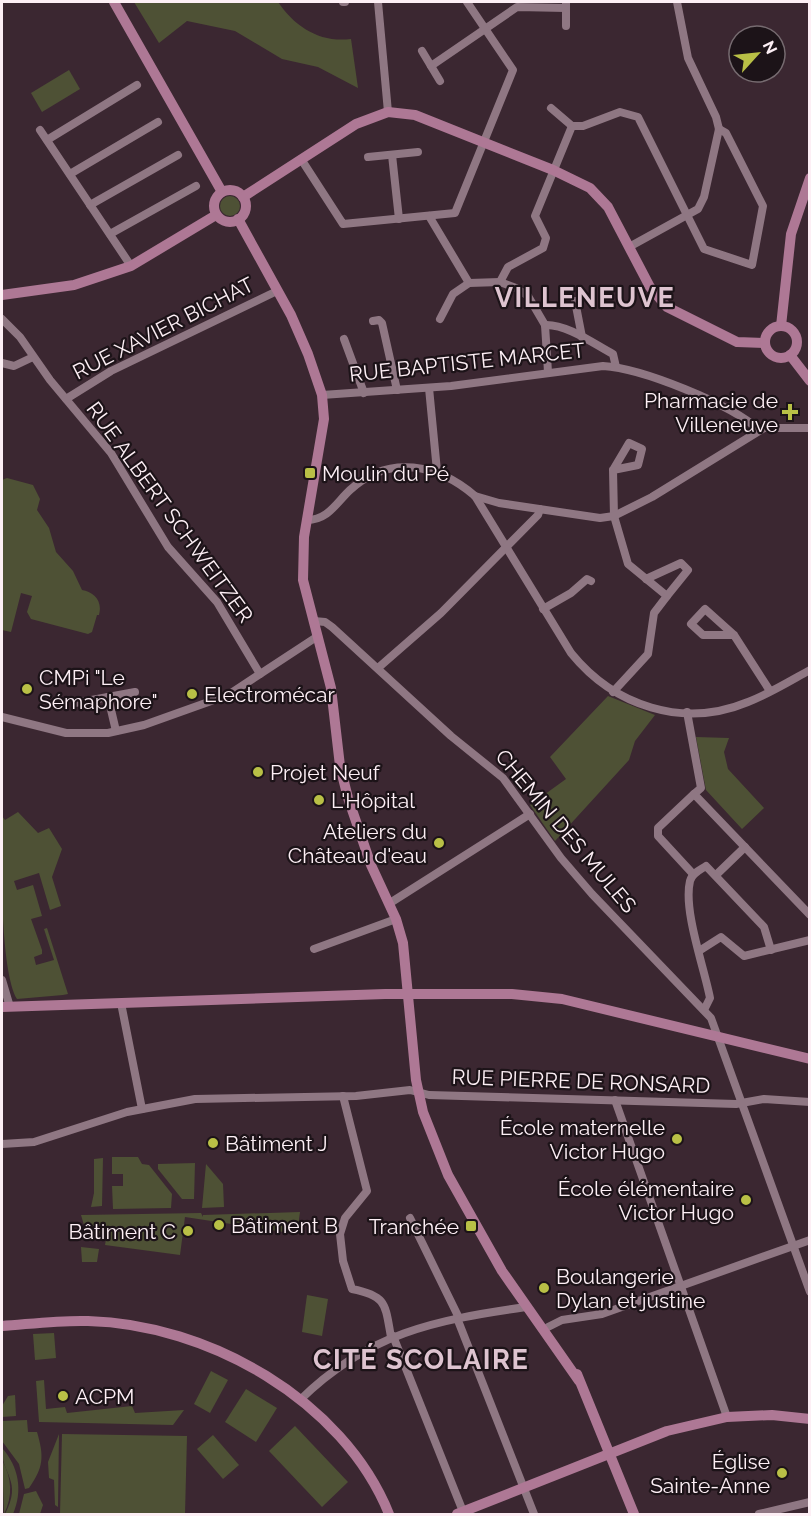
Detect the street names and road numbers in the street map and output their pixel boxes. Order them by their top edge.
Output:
street label: RUE XAVIER BICHAT [68,271,258,384]
street label: RUE BAPTISTE MARCET [348,337,586,387]
street label: RUE ALBERT SCHWEITZER [82,397,258,627]
street label: CHEMIN DES MULES [490,744,642,918]
street label: RUE PIERRE DE RONSARD [451,1064,711,1098]

